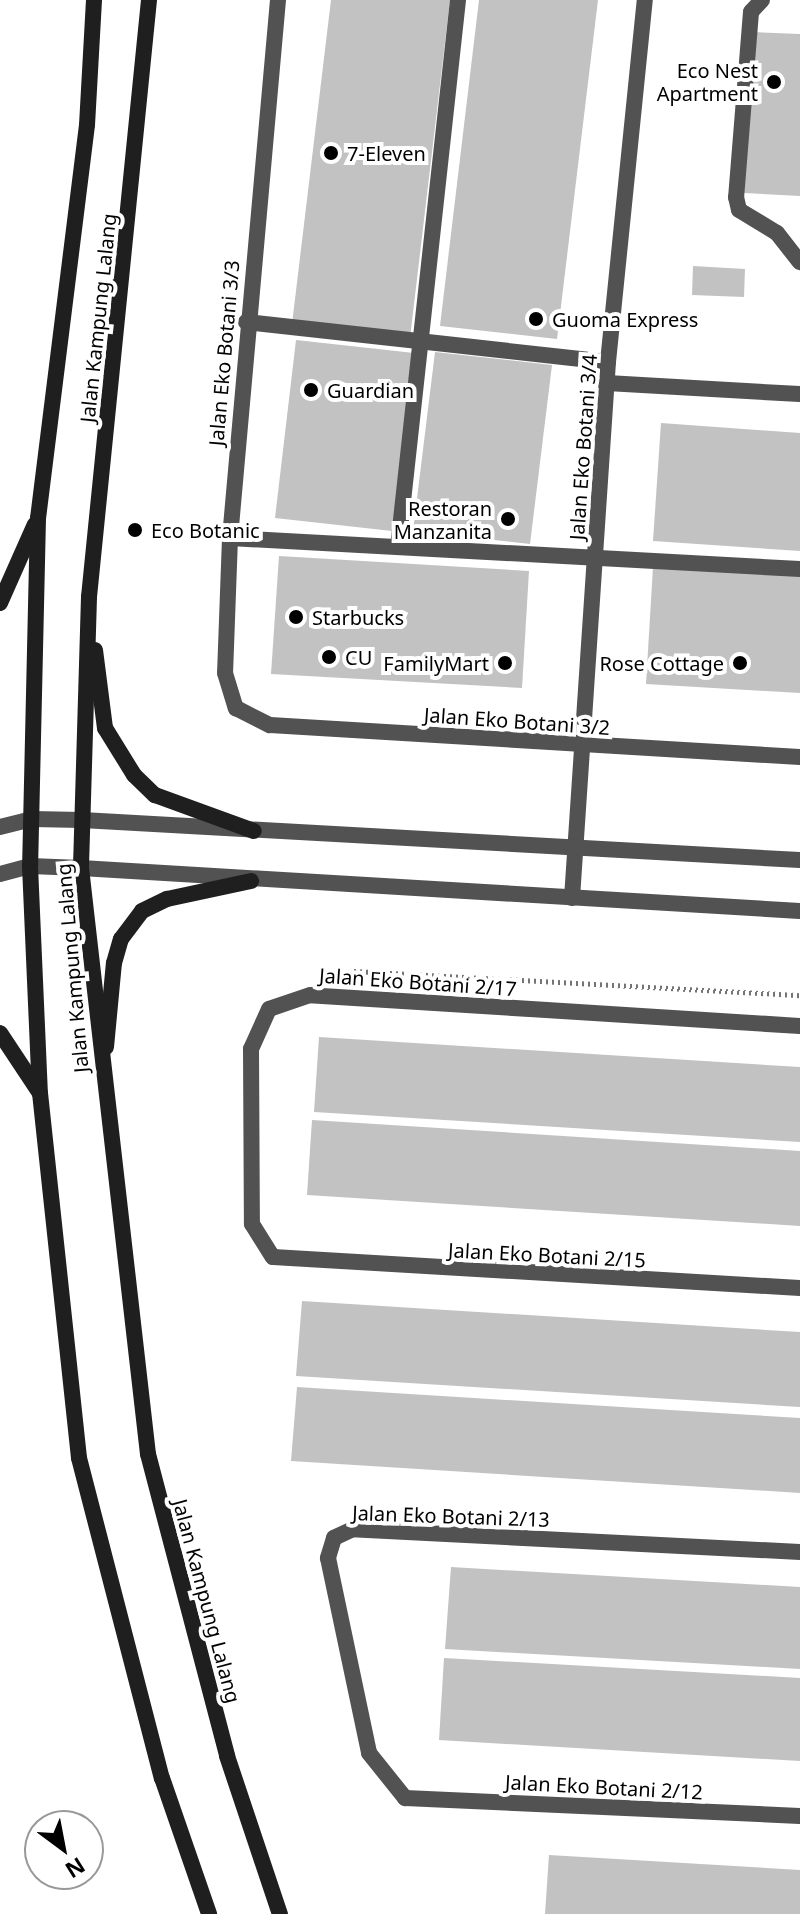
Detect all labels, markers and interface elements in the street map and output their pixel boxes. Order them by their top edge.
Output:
place label: Eco Nest Apartment [657,58,758,105]
marker: Eco Nest Apartment [765,73,783,91]
place label: 7-Eleven [347,141,426,165]
marker: 7-Eleven [322,144,340,162]
street label: Jalan Kampung Lalang [75,212,121,424]
street label: Jalan Eko Botani 3/3 [204,259,244,447]
place label: Guoma Express [552,307,698,331]
marker: Guoma Express [527,310,545,328]
street label: Jalan Eko Botani 3/4 [565,353,601,541]
place label: Guardian [327,378,414,402]
marker: Guardian [302,381,320,399]
place label: Restoran Manzanita [394,496,492,543]
marker: Restoran Manzanita [499,510,517,528]
place label: Eco Botanic [151,518,260,542]
marker: Eco Botanic [126,521,144,539]
place label: Starbucks [312,605,404,629]
marker: Starbucks [287,608,305,626]
place label: CU [345,645,372,669]
marker: CU [320,648,338,666]
place label: FamilyMart [383,651,489,675]
place label: Rose Cottage [599,651,724,675]
marker: FamilyMart [496,654,514,672]
marker: Rose Cottage [731,654,749,672]
street label: Jalan Eko Botani 3/2 [423,703,611,739]
street label: Jalan Kampung Lalang [51,862,93,1074]
street label: Jalan Eko Botani 2/17 [319,963,517,1001]
street label: Jalan Eko Botani 2/15 [448,1238,646,1272]
street label: Jalan Kampung Lalang [168,1496,246,1706]
street label: Jalan Eko Botani 2/13 [352,1501,550,1531]
street label: Jalan Eko Botani 2/12 [505,1770,703,1804]
north arrow [24,1810,104,1890]
text: N [60,1851,91,1886]

